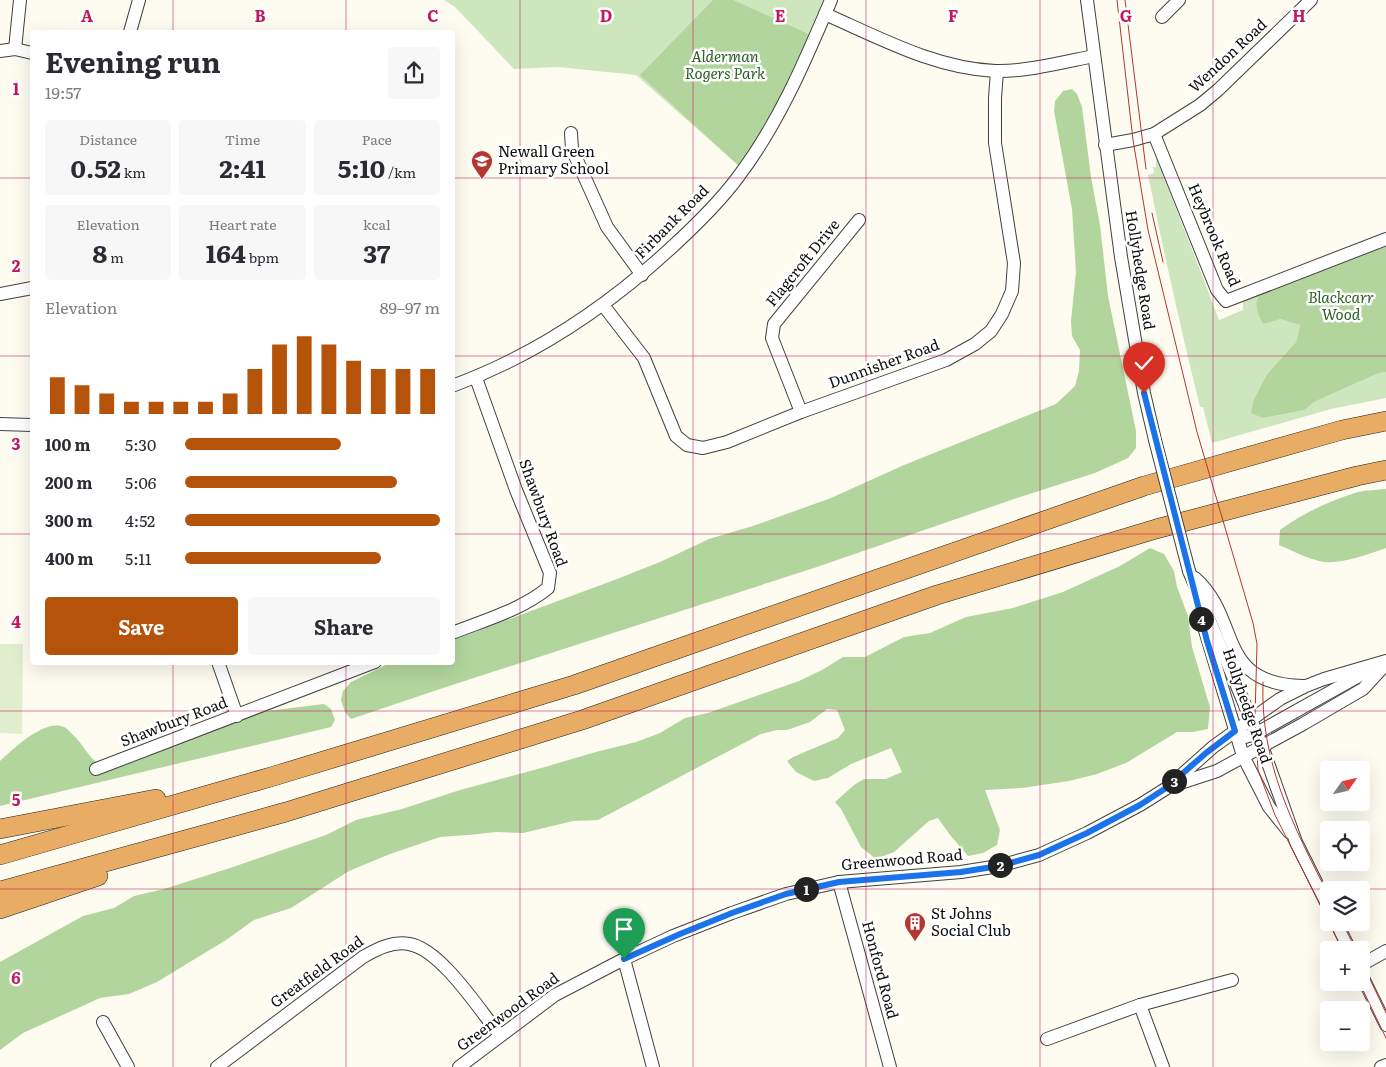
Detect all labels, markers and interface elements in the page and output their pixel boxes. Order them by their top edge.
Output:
text: A [81,3,93,27]
text: B [254,3,266,27]
text: C [427,3,439,27]
text: D [600,3,612,27]
text: E [775,3,786,27]
text: F [948,3,958,27]
text: G [1120,3,1132,27]
text: H [1292,3,1306,27]
street label: Wendon Road [1183,13,1271,97]
text: Evening run [45,40,221,82]
park label: Alderman Rogers Park [685,44,766,84]
button: share [388,47,440,99]
text: 1 [13,76,20,100]
text: 19:57 [45,80,81,104]
text: Distance [79,129,137,149]
text: Time [225,129,260,149]
text: Pace [362,129,392,149]
place label: Newall Green Primary School [498,139,609,179]
text: 0.52 [71,149,121,186]
text: 2:41 [219,149,266,186]
text: 5:10 [338,149,385,186]
school or university icon: Newall Green Primary School [470,149,494,180]
text: km [121,162,146,182]
text: /km [385,162,416,182]
street label: Firbank Road [629,179,713,263]
street label: Heybrook Road [1183,179,1247,290]
street label: Hollyhedge Road [1121,208,1162,331]
street label: Flagcroft Drive [759,213,845,311]
text: Elevation [77,214,140,234]
text: Heart rate [209,214,276,234]
text: kcal [363,214,391,234]
text: 8 [93,234,107,271]
text: 164 [206,234,246,271]
text: 37 [363,234,390,271]
text: m [107,247,124,267]
text: bpm [246,247,279,267]
text: 2 [12,253,21,277]
park label: Blackcarr Wood [1308,285,1374,325]
text: Elevation [45,295,117,319]
text: 89–97 m [380,295,440,319]
street label: Dunnisher Road [825,332,942,393]
pin [1123,342,1165,393]
icon: check [1130,349,1158,377]
text: 3 [12,431,21,455]
text: 100 m [45,432,91,456]
text: 5:30 [125,432,156,456]
street label: Shawbury Road [514,455,575,570]
text: 200 m [45,470,92,494]
text: 5:06 [125,470,156,494]
text: 300 m [45,508,93,532]
text: 4:52 [125,508,155,532]
text: 400 m [45,546,94,570]
text: 5:11 [125,546,151,570]
button: Save [45,597,238,655]
button: Share [248,597,440,655]
pin: 4 [1188,606,1214,632]
text: 4 [11,609,21,633]
text: 4 [1197,609,1206,629]
street label: Hollyhedge Road [1218,645,1279,766]
street label: Shawbury Road [117,690,230,752]
north arrow [1320,761,1370,811]
map controls [1320,761,1370,1051]
pin: 3 [1162,768,1186,794]
text: 3 [1171,771,1178,791]
text: 5 [12,787,21,811]
button: locate [1320,821,1370,871]
street label: Greenwood Road [840,842,964,875]
pin: 2 [988,852,1012,878]
text: 2 [997,855,1004,875]
pin: 1 [794,876,818,902]
text: 1 [804,879,809,899]
button: layers [1320,881,1370,931]
place label: St Johns Social Club [931,901,1011,941]
pin [603,908,645,959]
building icon: St Johns Social Club [903,911,927,942]
icon: arrive [610,915,638,943]
street label: Honford Road [857,918,906,1021]
street label: Greatfield Road [265,929,368,1013]
button: + [1320,941,1370,991]
text: 6 [11,965,21,989]
street label: Greenwood Road [451,966,563,1056]
button: − [1320,1001,1370,1051]

